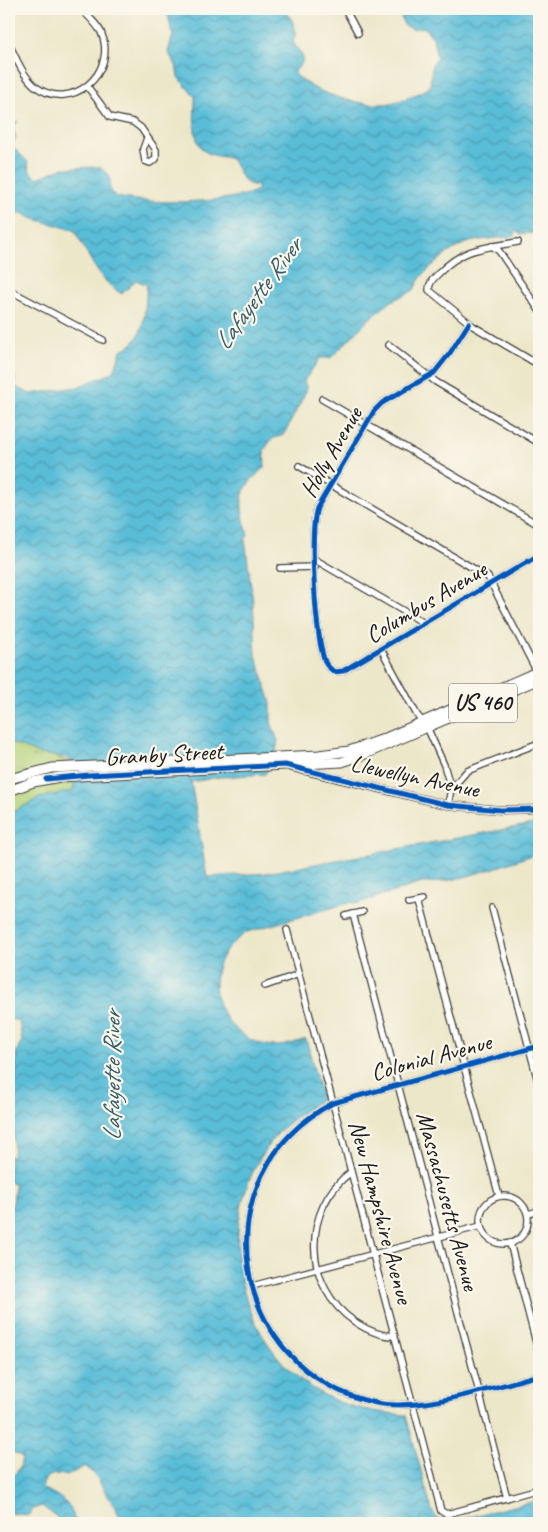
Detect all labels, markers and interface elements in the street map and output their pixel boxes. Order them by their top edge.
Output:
water label: Lafayette River [207,229,311,356]
street label: Holly Avenue [293,400,370,502]
street label: Columbus Avenue [360,553,494,650]
road number: US 460 [449,684,517,722]
street label: Granby Street [104,736,226,772]
street label: Llewellyn Avenue [348,748,484,805]
water label: Lafayette River [96,1007,128,1141]
street label: Colonial Avenue [368,1026,496,1087]
street label: Massachusetts Avenue [410,1108,487,1296]
street label: New Hampshire Avenue [342,1117,420,1309]

